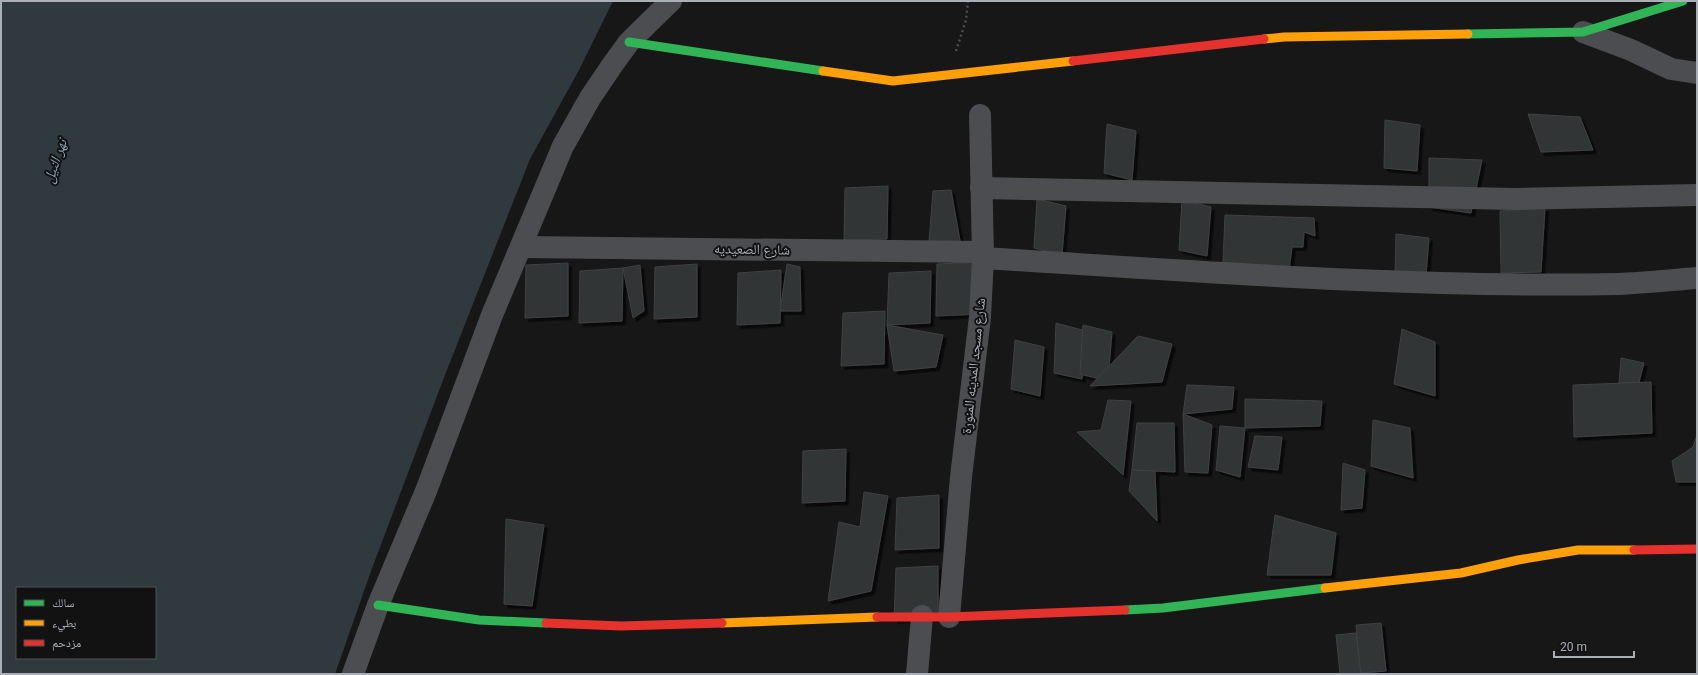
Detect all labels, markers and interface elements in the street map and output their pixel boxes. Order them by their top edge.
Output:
water label: نهر النيل [39,134,72,185]
street label: شارع الصعيديه [714,240,790,260]
street label: شارع مسجد المدينه المنورة [958,297,990,435]
legend [16,587,156,659]
text: سالك [52,596,74,610]
text: بطيء [52,616,76,633]
scale bar [1554,633,1634,659]
text: مزدحم [52,636,81,651]
text: 20 m [1560,640,1587,654]

